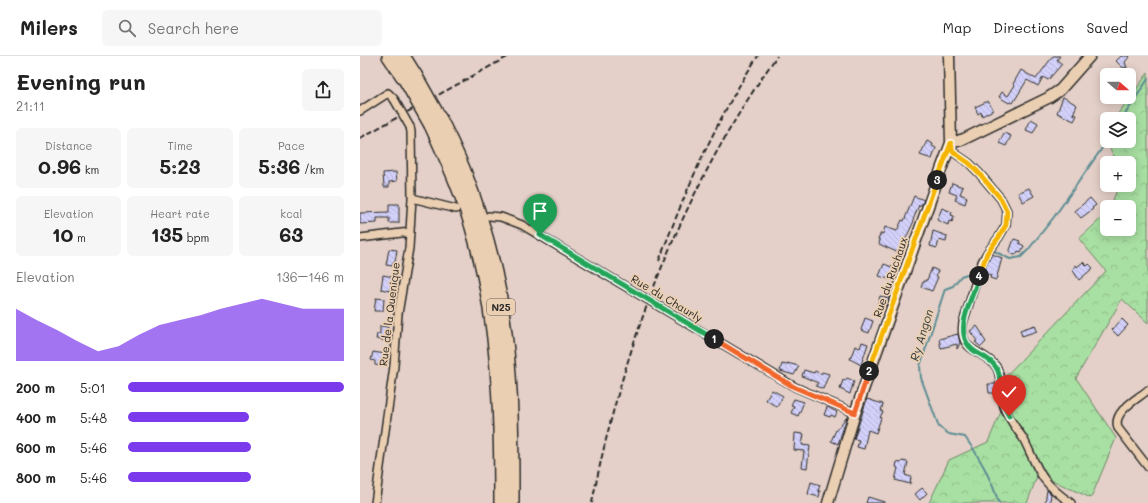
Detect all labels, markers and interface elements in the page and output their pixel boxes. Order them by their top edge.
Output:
search box [102,10,382,46]
text: Milers [20,15,78,40]
icon: search [116,17,138,39]
text: Search here [148,18,239,38]
text: Map [943,18,971,37]
text: Directions [993,18,1064,37]
text: Saved [1086,18,1128,37]
text: Evening run [16,67,146,96]
north arrow [1100,68,1136,104]
map controls [1100,68,1136,236]
button: share [302,69,344,111]
text: 21:11 [16,97,45,114]
button: layers [1100,112,1136,148]
text: Distance [45,138,92,153]
text: Time [167,138,193,153]
text: Pace [278,138,305,153]
text: 0.96 [38,153,81,179]
text: 5:23 [159,153,201,179]
text: 5:36 [258,153,300,179]
button: + [1100,156,1136,192]
text: km [81,162,99,177]
text: /km [300,162,324,177]
pin: 3 [927,170,947,190]
text: 3 [934,172,940,187]
pin [523,194,557,235]
icon: arrive [529,200,551,222]
button: − [1100,200,1136,236]
text: Elevation [44,206,93,221]
text: Heart rate [150,206,210,221]
text: kcal [280,206,302,221]
text: 10 [52,221,73,247]
text: 135 [151,221,183,247]
text: 63 [279,221,303,247]
text: m [73,230,86,245]
text: bpm [183,230,209,245]
street label: Rue du Ruchaux [869,234,911,319]
street label: Rue de la Quenique [375,261,403,367]
pin: 4 [969,266,989,286]
text: Elevation [16,268,74,285]
text: 136–146 m [276,268,344,285]
text: 4 [976,268,982,283]
street label: Rue du Chaurly [628,271,706,325]
road number: N25 [487,299,515,315]
water label: Ry Angon [906,307,937,363]
pin: 1 [704,329,724,349]
text: 1 [712,331,716,346]
pin: 2 [859,361,879,381]
text: 2 [866,363,872,378]
pin [992,375,1026,416]
text: 200 m [16,379,55,396]
text: 5:01 [80,379,105,396]
icon: check [998,381,1020,403]
text: 400 m [16,409,56,426]
text: 5:48 [80,409,107,426]
text: 600 m [16,439,56,456]
text: 5:46 [80,439,107,456]
text: 800 m [16,469,56,486]
text: 5:46 [80,469,107,486]

